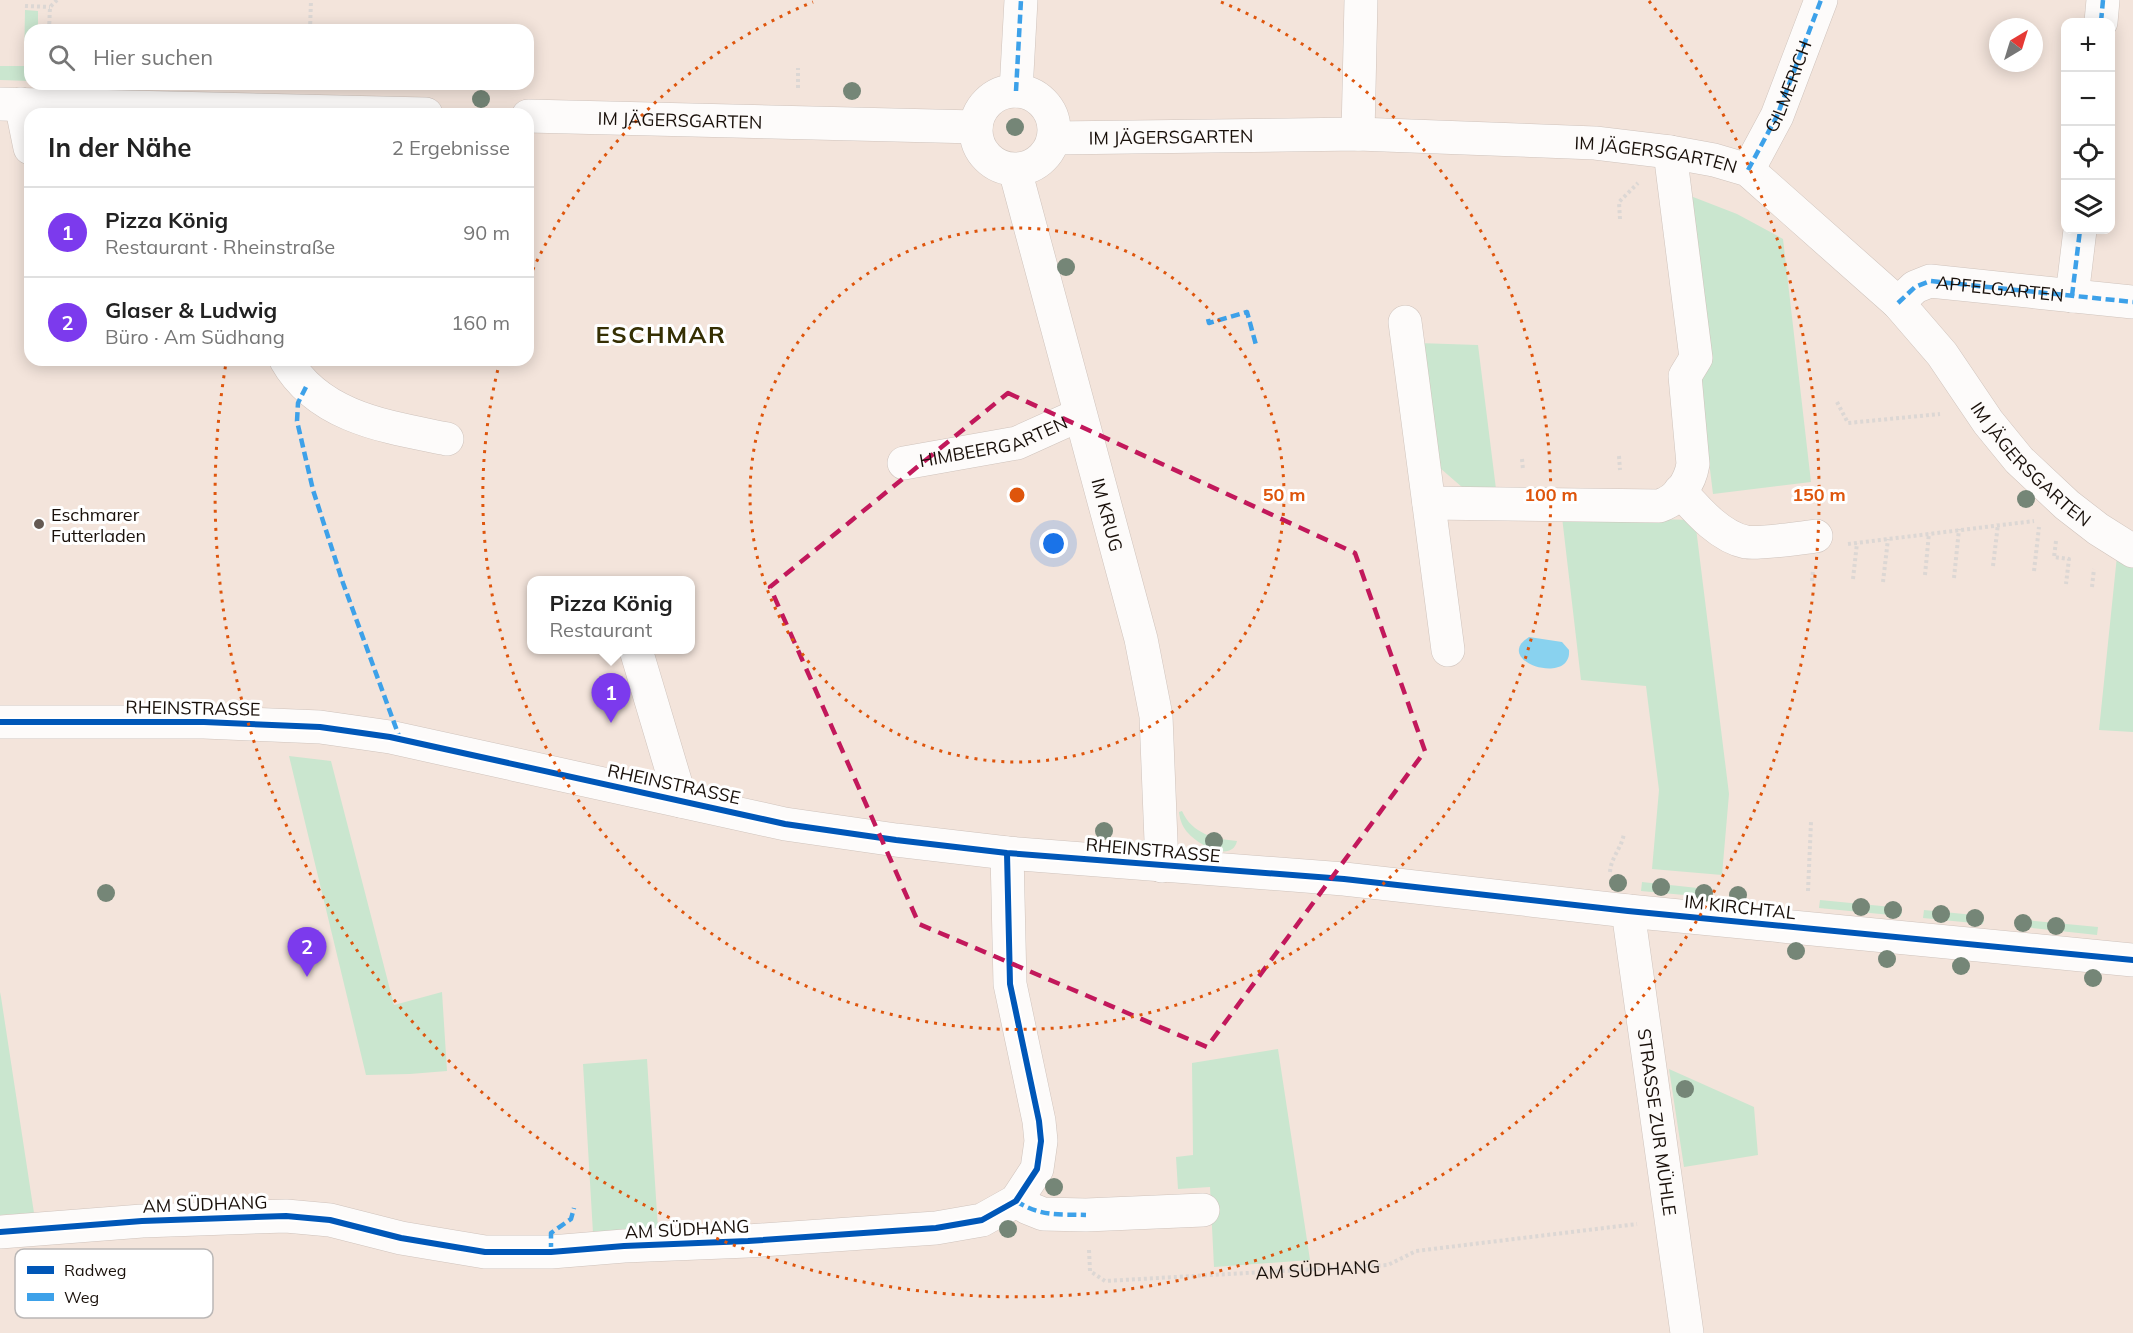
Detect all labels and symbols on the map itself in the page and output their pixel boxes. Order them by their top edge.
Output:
north arrow [1989,18,2043,72]
street label: GILMERICH [1759,37,1816,136]
street label: IM JÄGERSGARTEN [597,106,763,133]
street label: IM JÄGERSGARTEN [1089,124,1253,149]
street label: IM JÄGERSGARTEN [1574,131,1740,178]
street label: APFELGARTEN [1935,270,2065,306]
district label: ESCHMAR [596,319,726,349]
street label: IM JÄGERSGARTEN [1966,397,2096,531]
street label: HIMBEERGARTEN [917,410,1071,472]
street label: IM KRUG [1087,476,1128,554]
text: 50 m [1263,483,1305,506]
text: 100 m [1524,483,1578,506]
text: 150 m [1792,483,1846,506]
centre of rings [1007,485,1027,505]
place label: Eschmarer Futterladen [51,503,146,547]
marker: Eschmarer Futterladen [32,517,46,531]
your location [1039,529,1068,558]
pin: 1 [592,674,630,723]
street label: RHEINSTRASSE [125,695,261,721]
street label: RHEINSTRASSE [606,759,742,809]
street label: RHEINSTRASSE [1085,833,1221,867]
street label: IM KIRCHTAL [1683,890,1797,924]
pin: 2 [288,928,326,977]
street label: STRASSE ZUR MÜHLE [1633,1027,1682,1217]
street label: AM SÜDHANG [142,1190,268,1218]
street label: AM SÜDHANG [624,1214,750,1244]
legend [15,1249,213,1318]
street label: AM SÜDHANG [1255,1254,1381,1284]
text: Radweg [64,1260,126,1280]
text: Weg [64,1287,99,1307]

